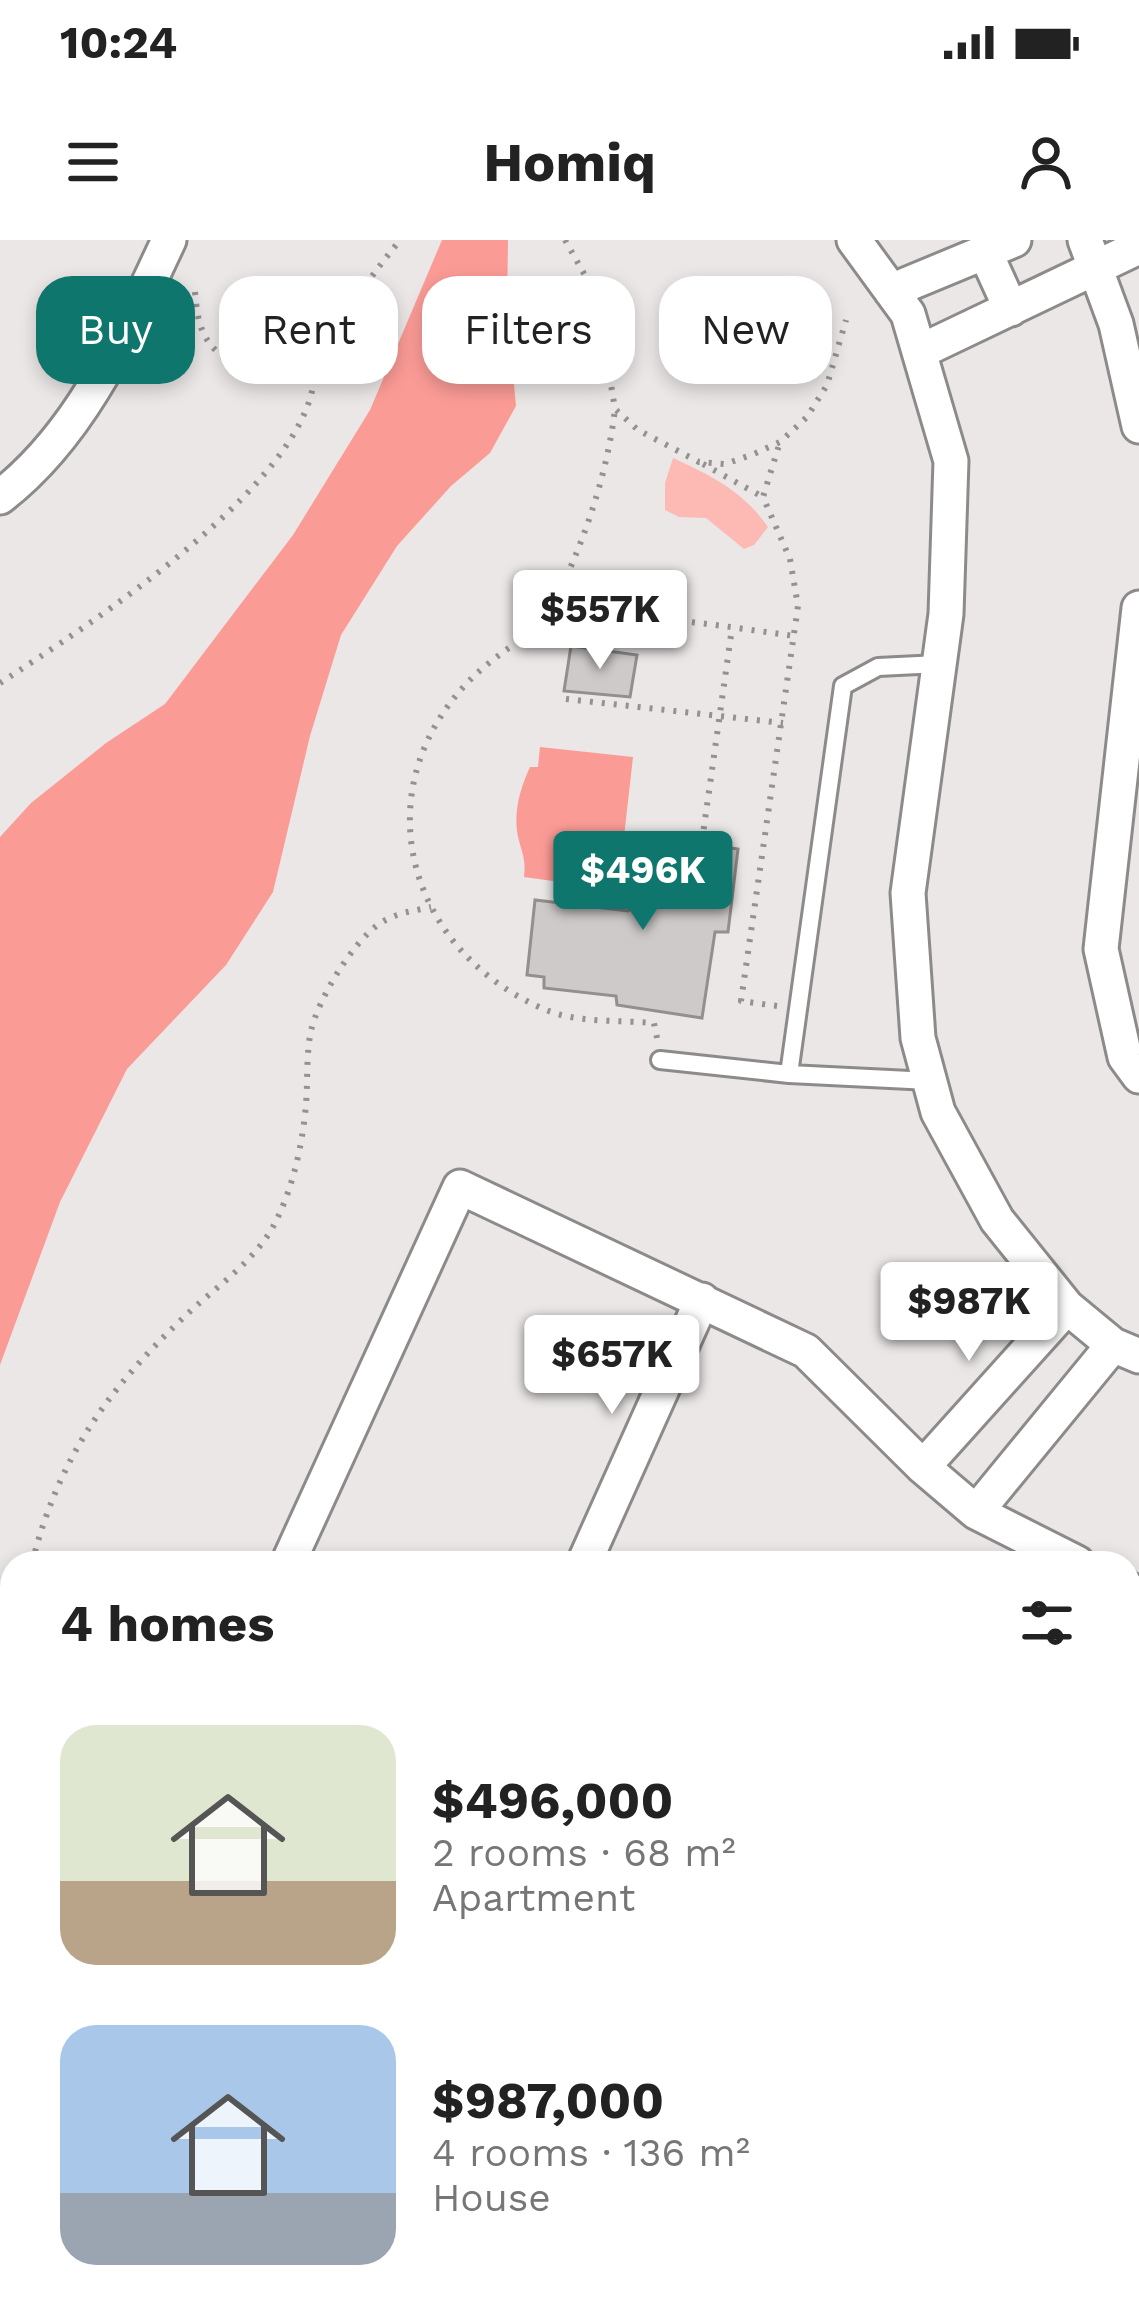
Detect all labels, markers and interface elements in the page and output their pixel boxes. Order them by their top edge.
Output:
text: 10:24 [60,16,177,69]
icon: menu [60,129,126,195]
icon: person [1013,129,1079,195]
text: Homiq [483,131,656,194]
chip: Buy [36,276,195,384]
chip: Rent [219,276,398,384]
chip: Filters [422,276,635,384]
chip: New [659,276,832,384]
pin: $557K [516,570,684,672]
text: $557K [540,586,660,631]
pin: $496K [559,831,727,933]
text: $496K [580,847,706,892]
pin: $987K [885,1262,1053,1364]
text: $987K [908,1278,1030,1323]
pin: $657K [528,1315,696,1417]
text: $657K [551,1331,673,1376]
icon: filters [1014,1590,1080,1656]
text: 4 homes [60,1594,274,1653]
text: $496,000 [432,1771,673,1830]
icon: home [156,1773,300,1917]
text: 2 rooms · 68 m² [432,1830,736,1875]
text: Apartment [432,1875,635,1920]
text: $987,000 [432,2071,664,2130]
icon: home [156,2073,300,2217]
text: 4 rooms · 136 m² [432,2130,750,2175]
text: House [432,2175,551,2220]

